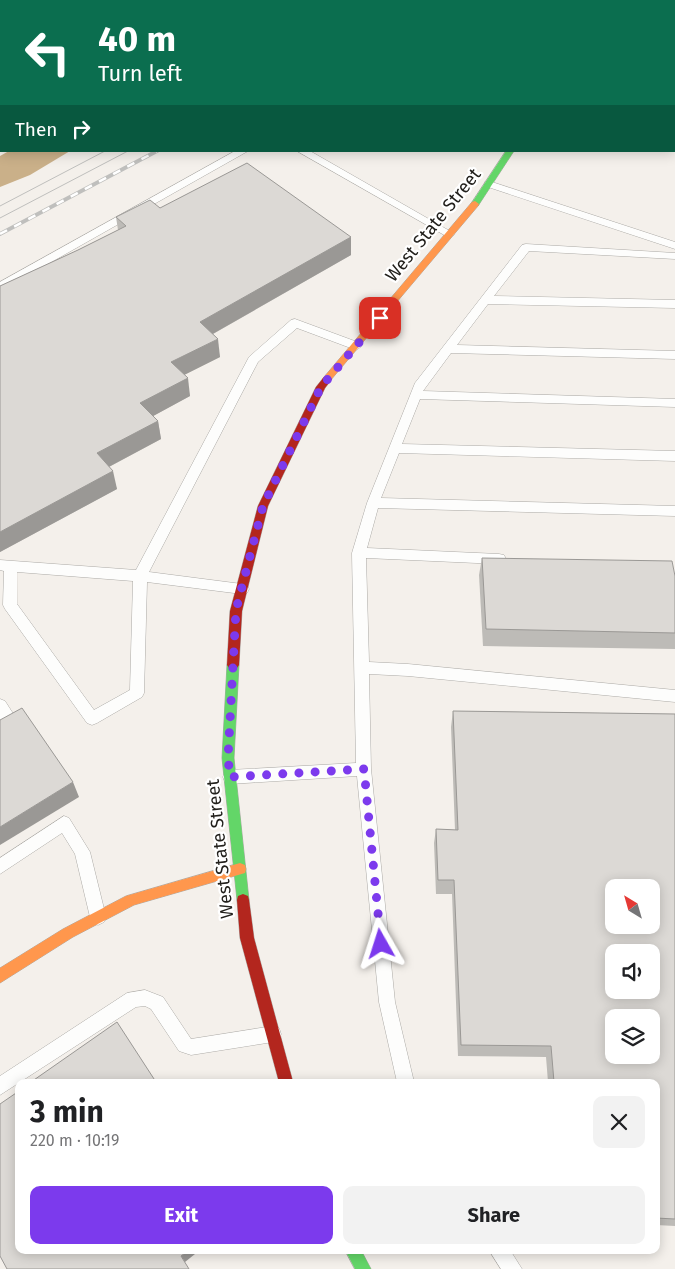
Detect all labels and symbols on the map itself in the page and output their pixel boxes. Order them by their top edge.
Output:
street label: West State Street [380,163,486,286]
pin [359,297,401,339]
street label: West State Street [202,778,238,920]
north arrow [605,879,660,934]
position arrow [354,917,406,969]

